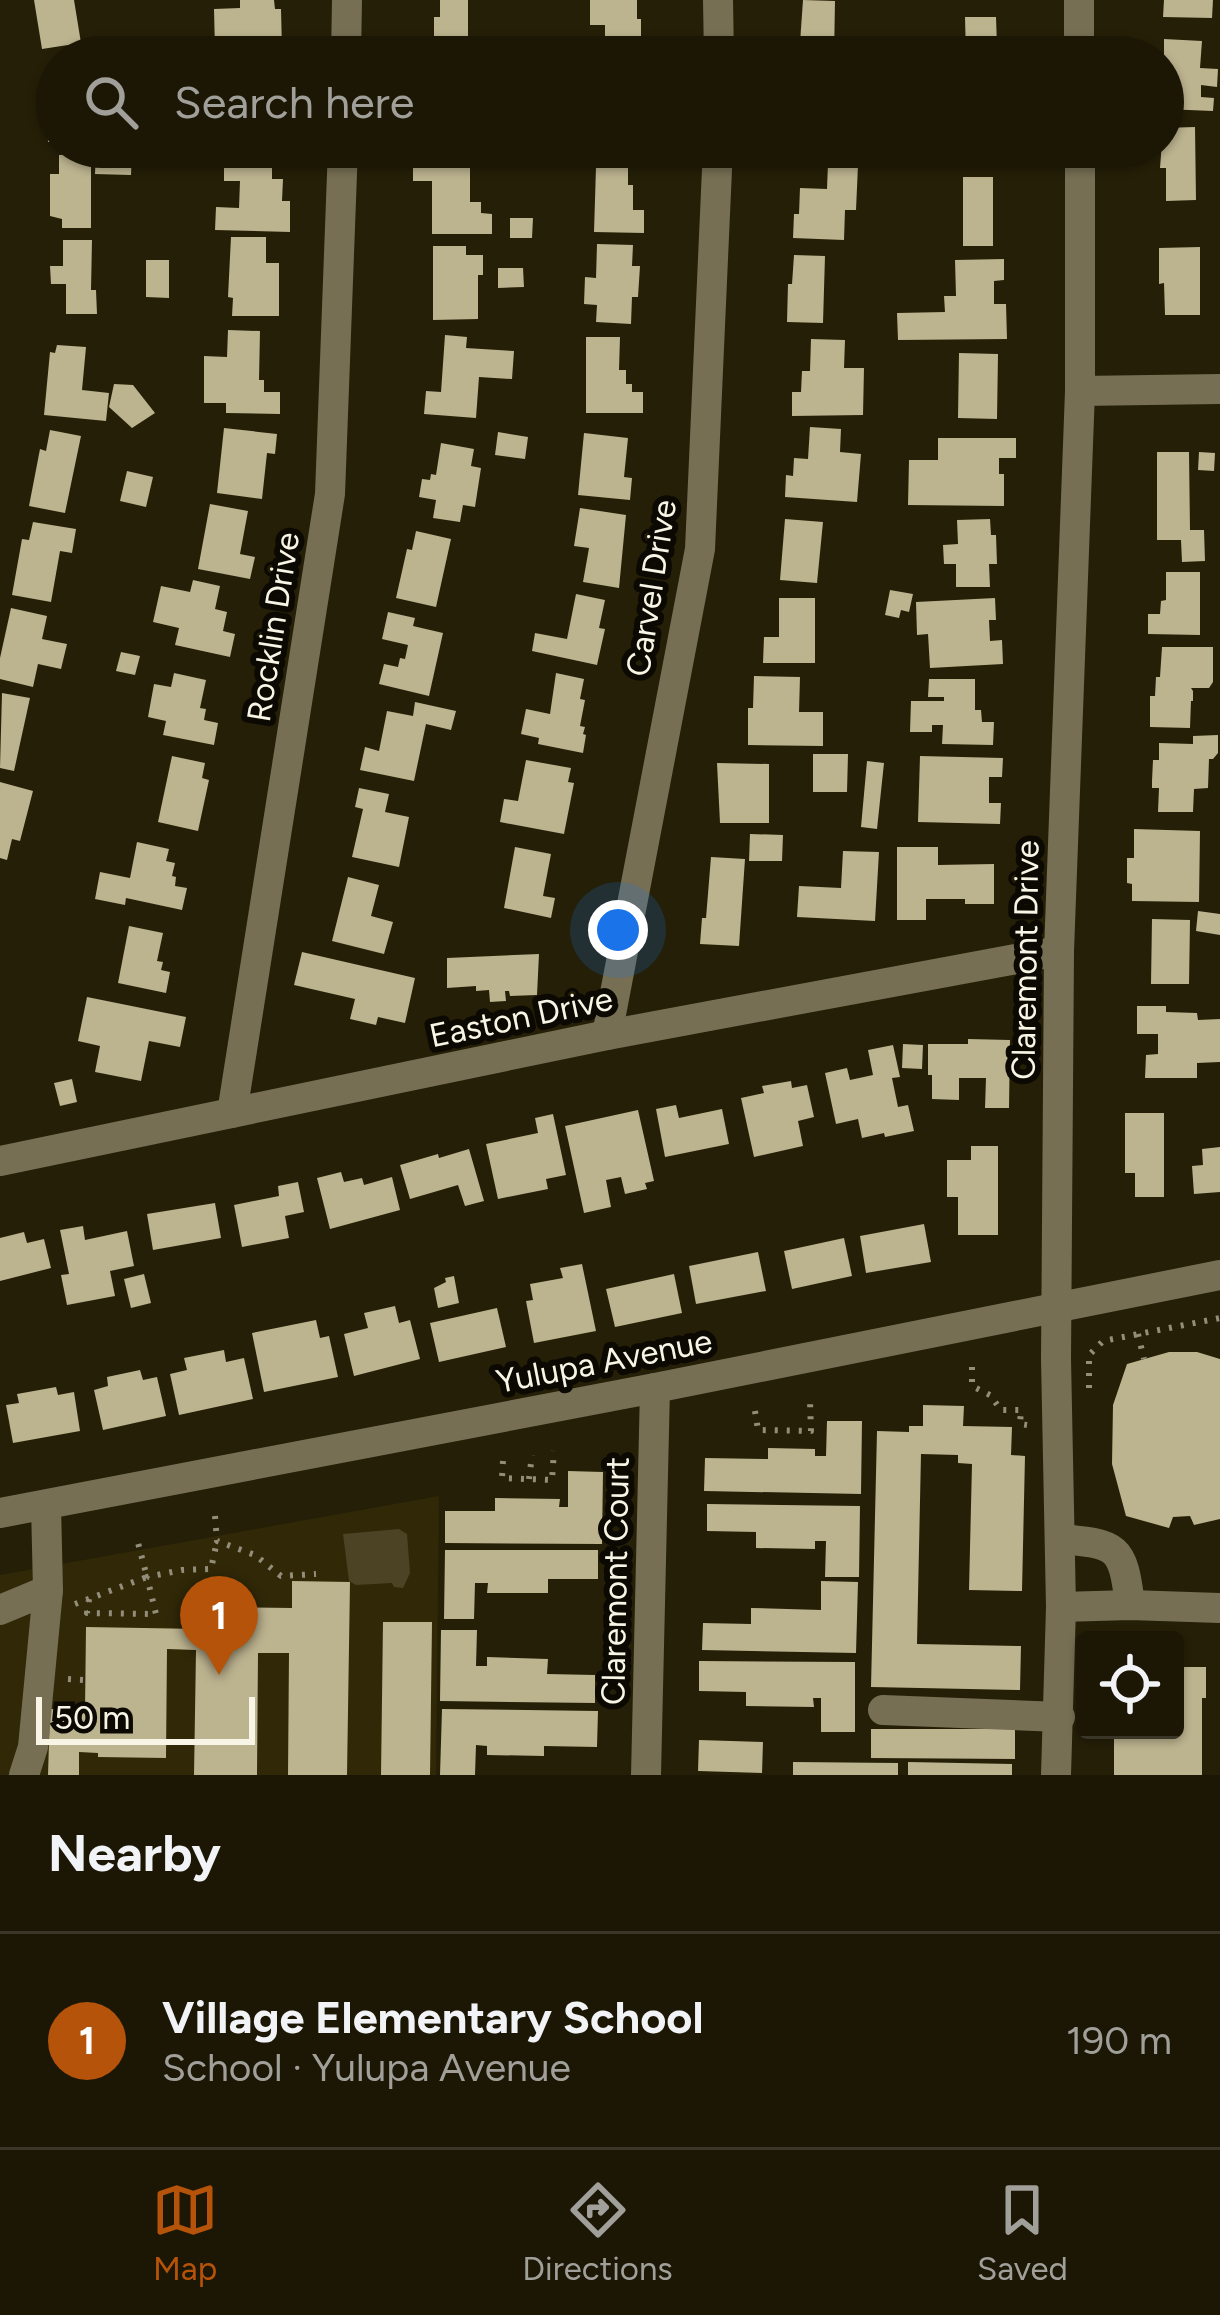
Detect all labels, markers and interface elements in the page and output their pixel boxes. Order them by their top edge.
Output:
search box [36,36,1184,168]
icon: search [78,69,144,135]
text: Search here [174,75,414,129]
street label: Carvel Drive [618,497,684,679]
street label: Rocklin Drive [239,529,307,725]
street label: Claremont Drive [1003,840,1047,1080]
your location [588,900,648,960]
street label: Easton Drive [426,979,616,1055]
street label: Yulupa Avenue [493,1321,715,1401]
street label: Claremont Court [593,1457,637,1705]
pin: 1 [180,1576,258,1675]
map controls [1076,1631,1184,1739]
button: locate [1076,1631,1184,1739]
scale bar [36,1691,255,1744]
text: 50 m [54,1698,130,1737]
text: Nearby [48,1823,221,1884]
text: Village Elementary School [162,1990,704,2044]
text: 1 [79,2017,95,2064]
text: 190 m [1066,2017,1172,2064]
text: School · Yulupa Avenue [162,2044,571,2091]
tab: Map [152,2177,218,2288]
tab: Directions [522,2177,673,2288]
tab: Saved [977,2177,1068,2288]

